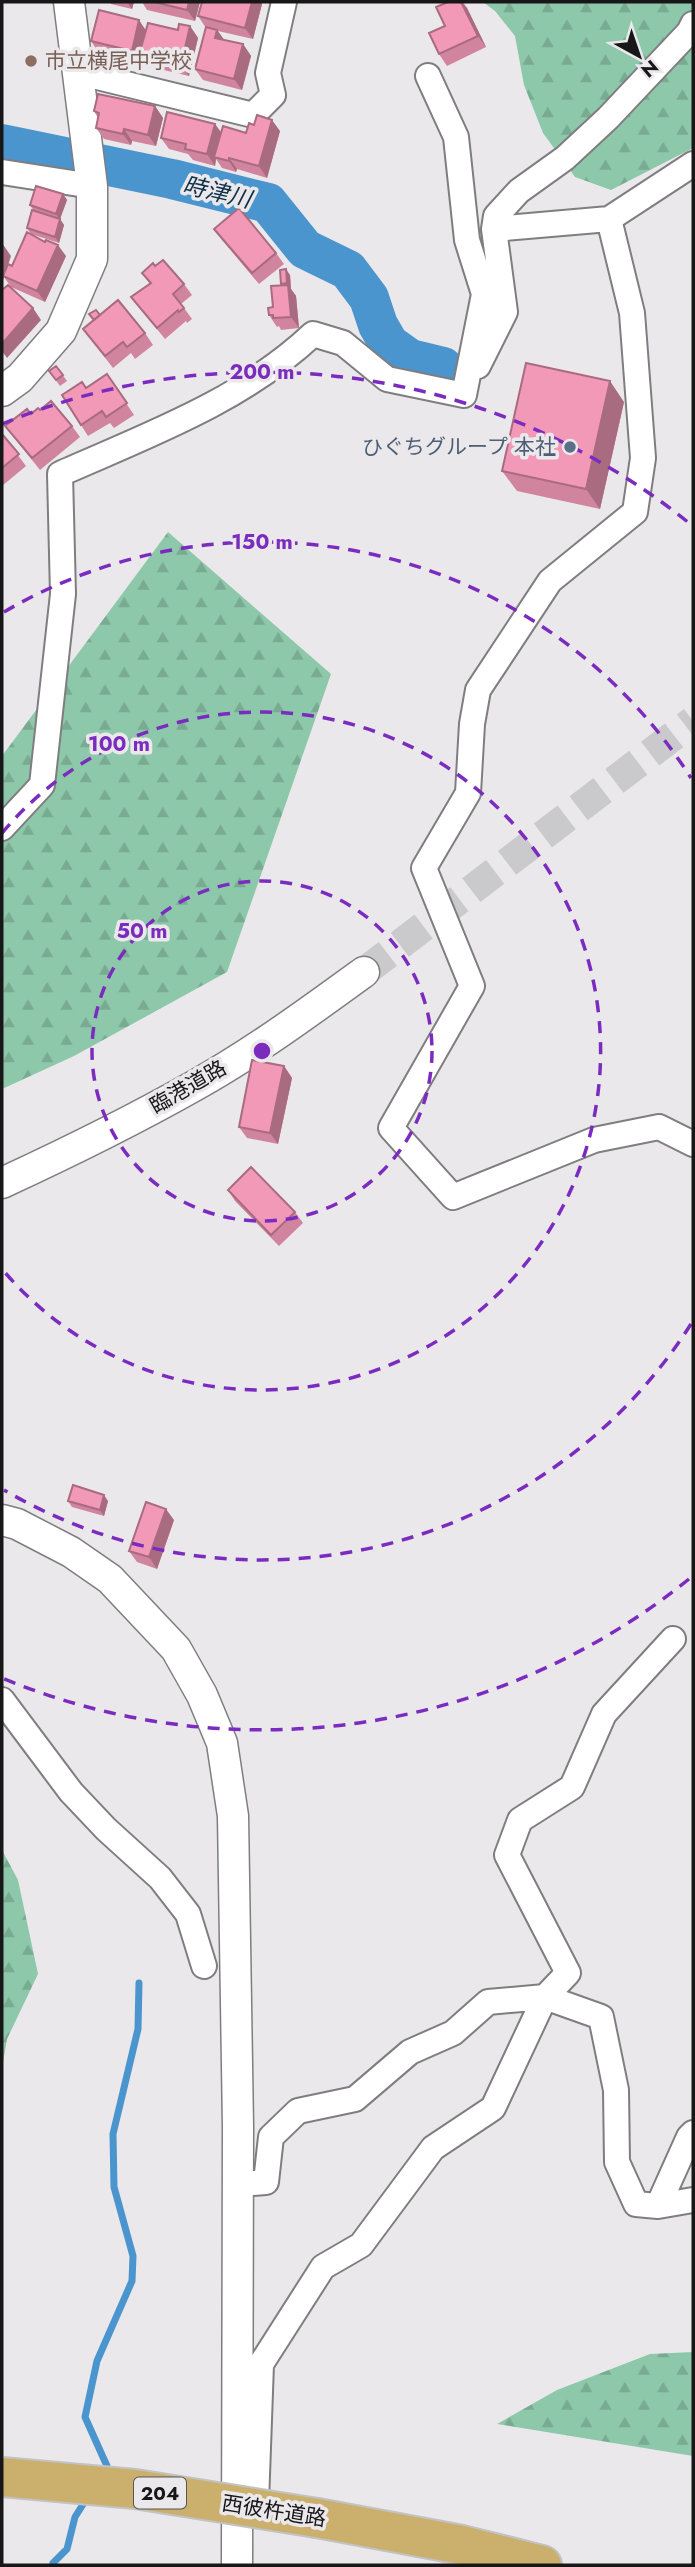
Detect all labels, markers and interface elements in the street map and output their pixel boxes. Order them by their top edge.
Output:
north arrow [604,21,674,91]
place label: 市立横尾中学校 [45,46,192,76]
marker: 市立横尾中学校 [23,53,39,69]
text: N [635,53,664,84]
water label: 時津川 [180,168,257,217]
text: 200 m [229,357,295,387]
place label: ひぐちグループ 本社 [362,432,556,462]
marker: ひぐちグループ 本社 [562,439,578,455]
text: 150 m [231,527,293,557]
text: 100 m [88,729,150,759]
text: 50 m [117,916,167,946]
centre of rings [250,1039,274,1063]
street label: 臨港道路 [144,1053,232,1121]
road number: 204 [134,2478,186,2508]
street label: 西彼杵道路 [220,2488,328,2534]

